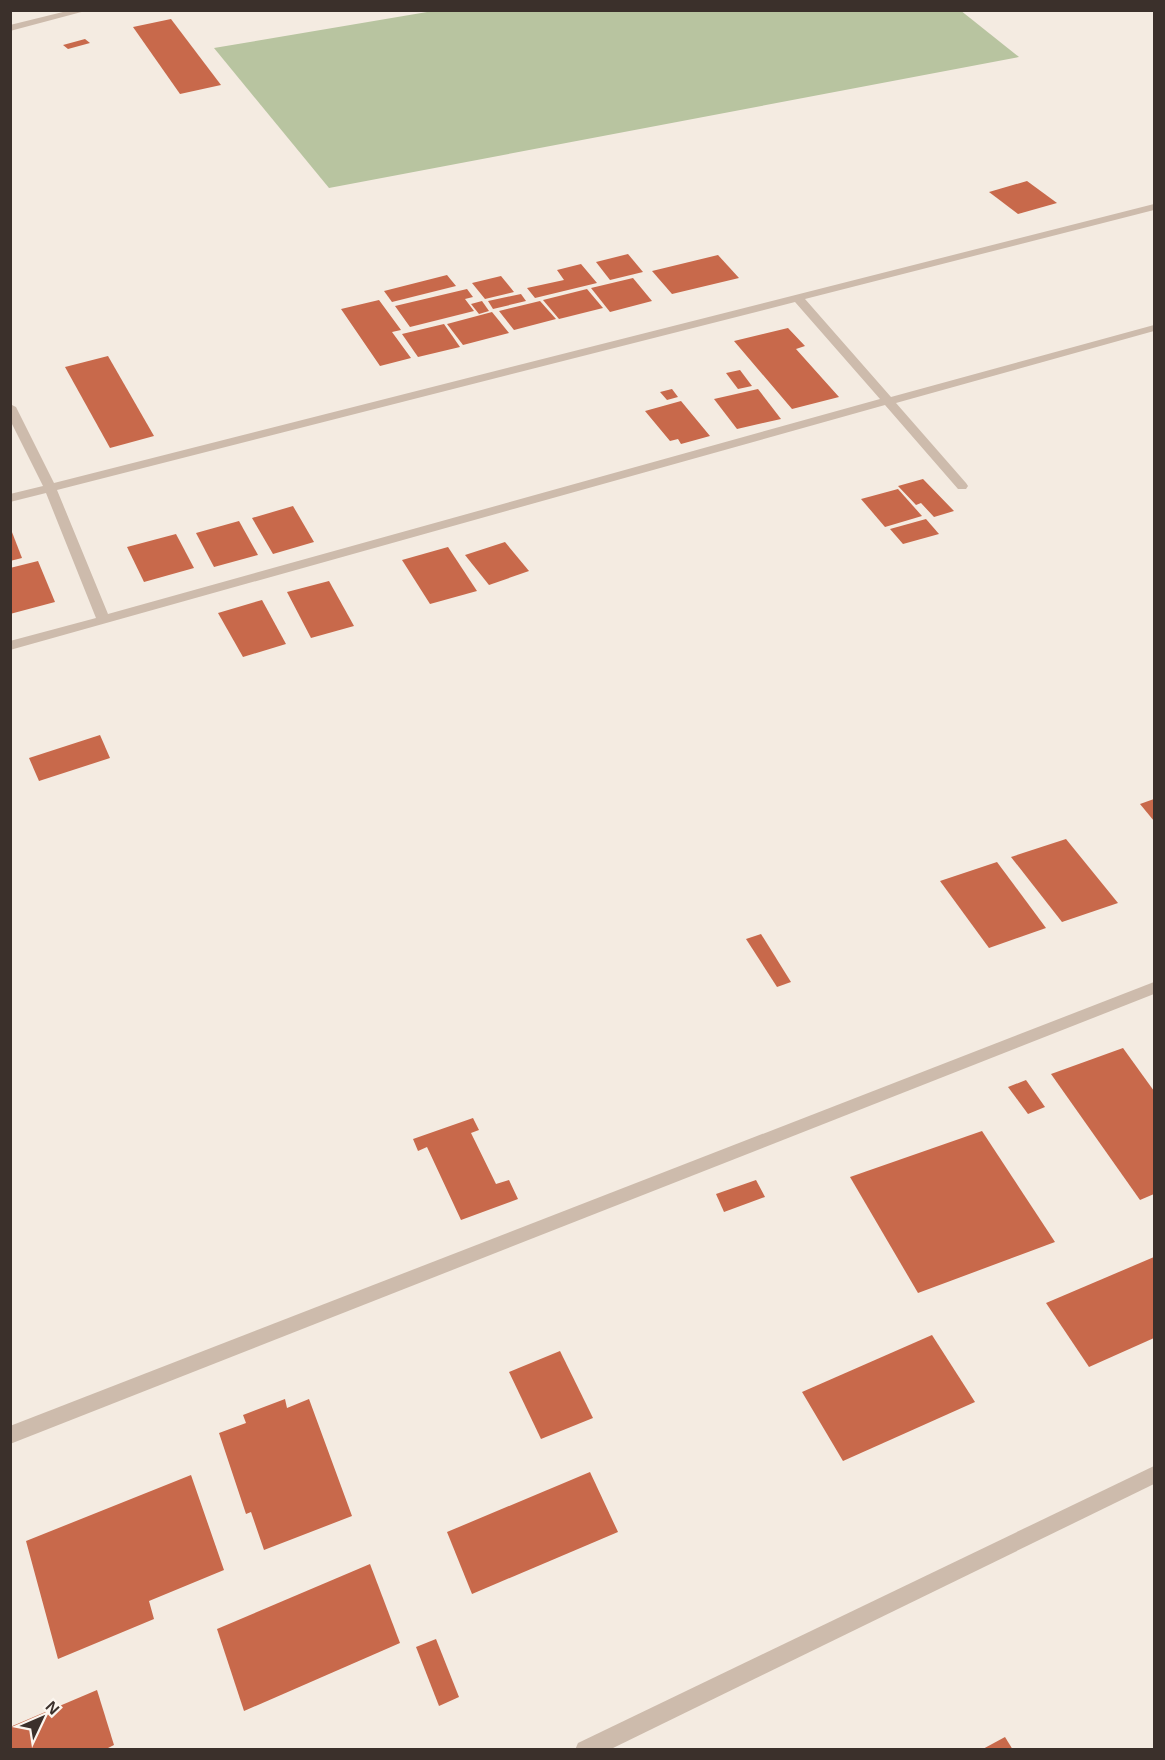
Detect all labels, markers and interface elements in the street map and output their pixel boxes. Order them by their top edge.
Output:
north arrow [12,1688,72,1748]
text: N [42,1698,63,1718]

